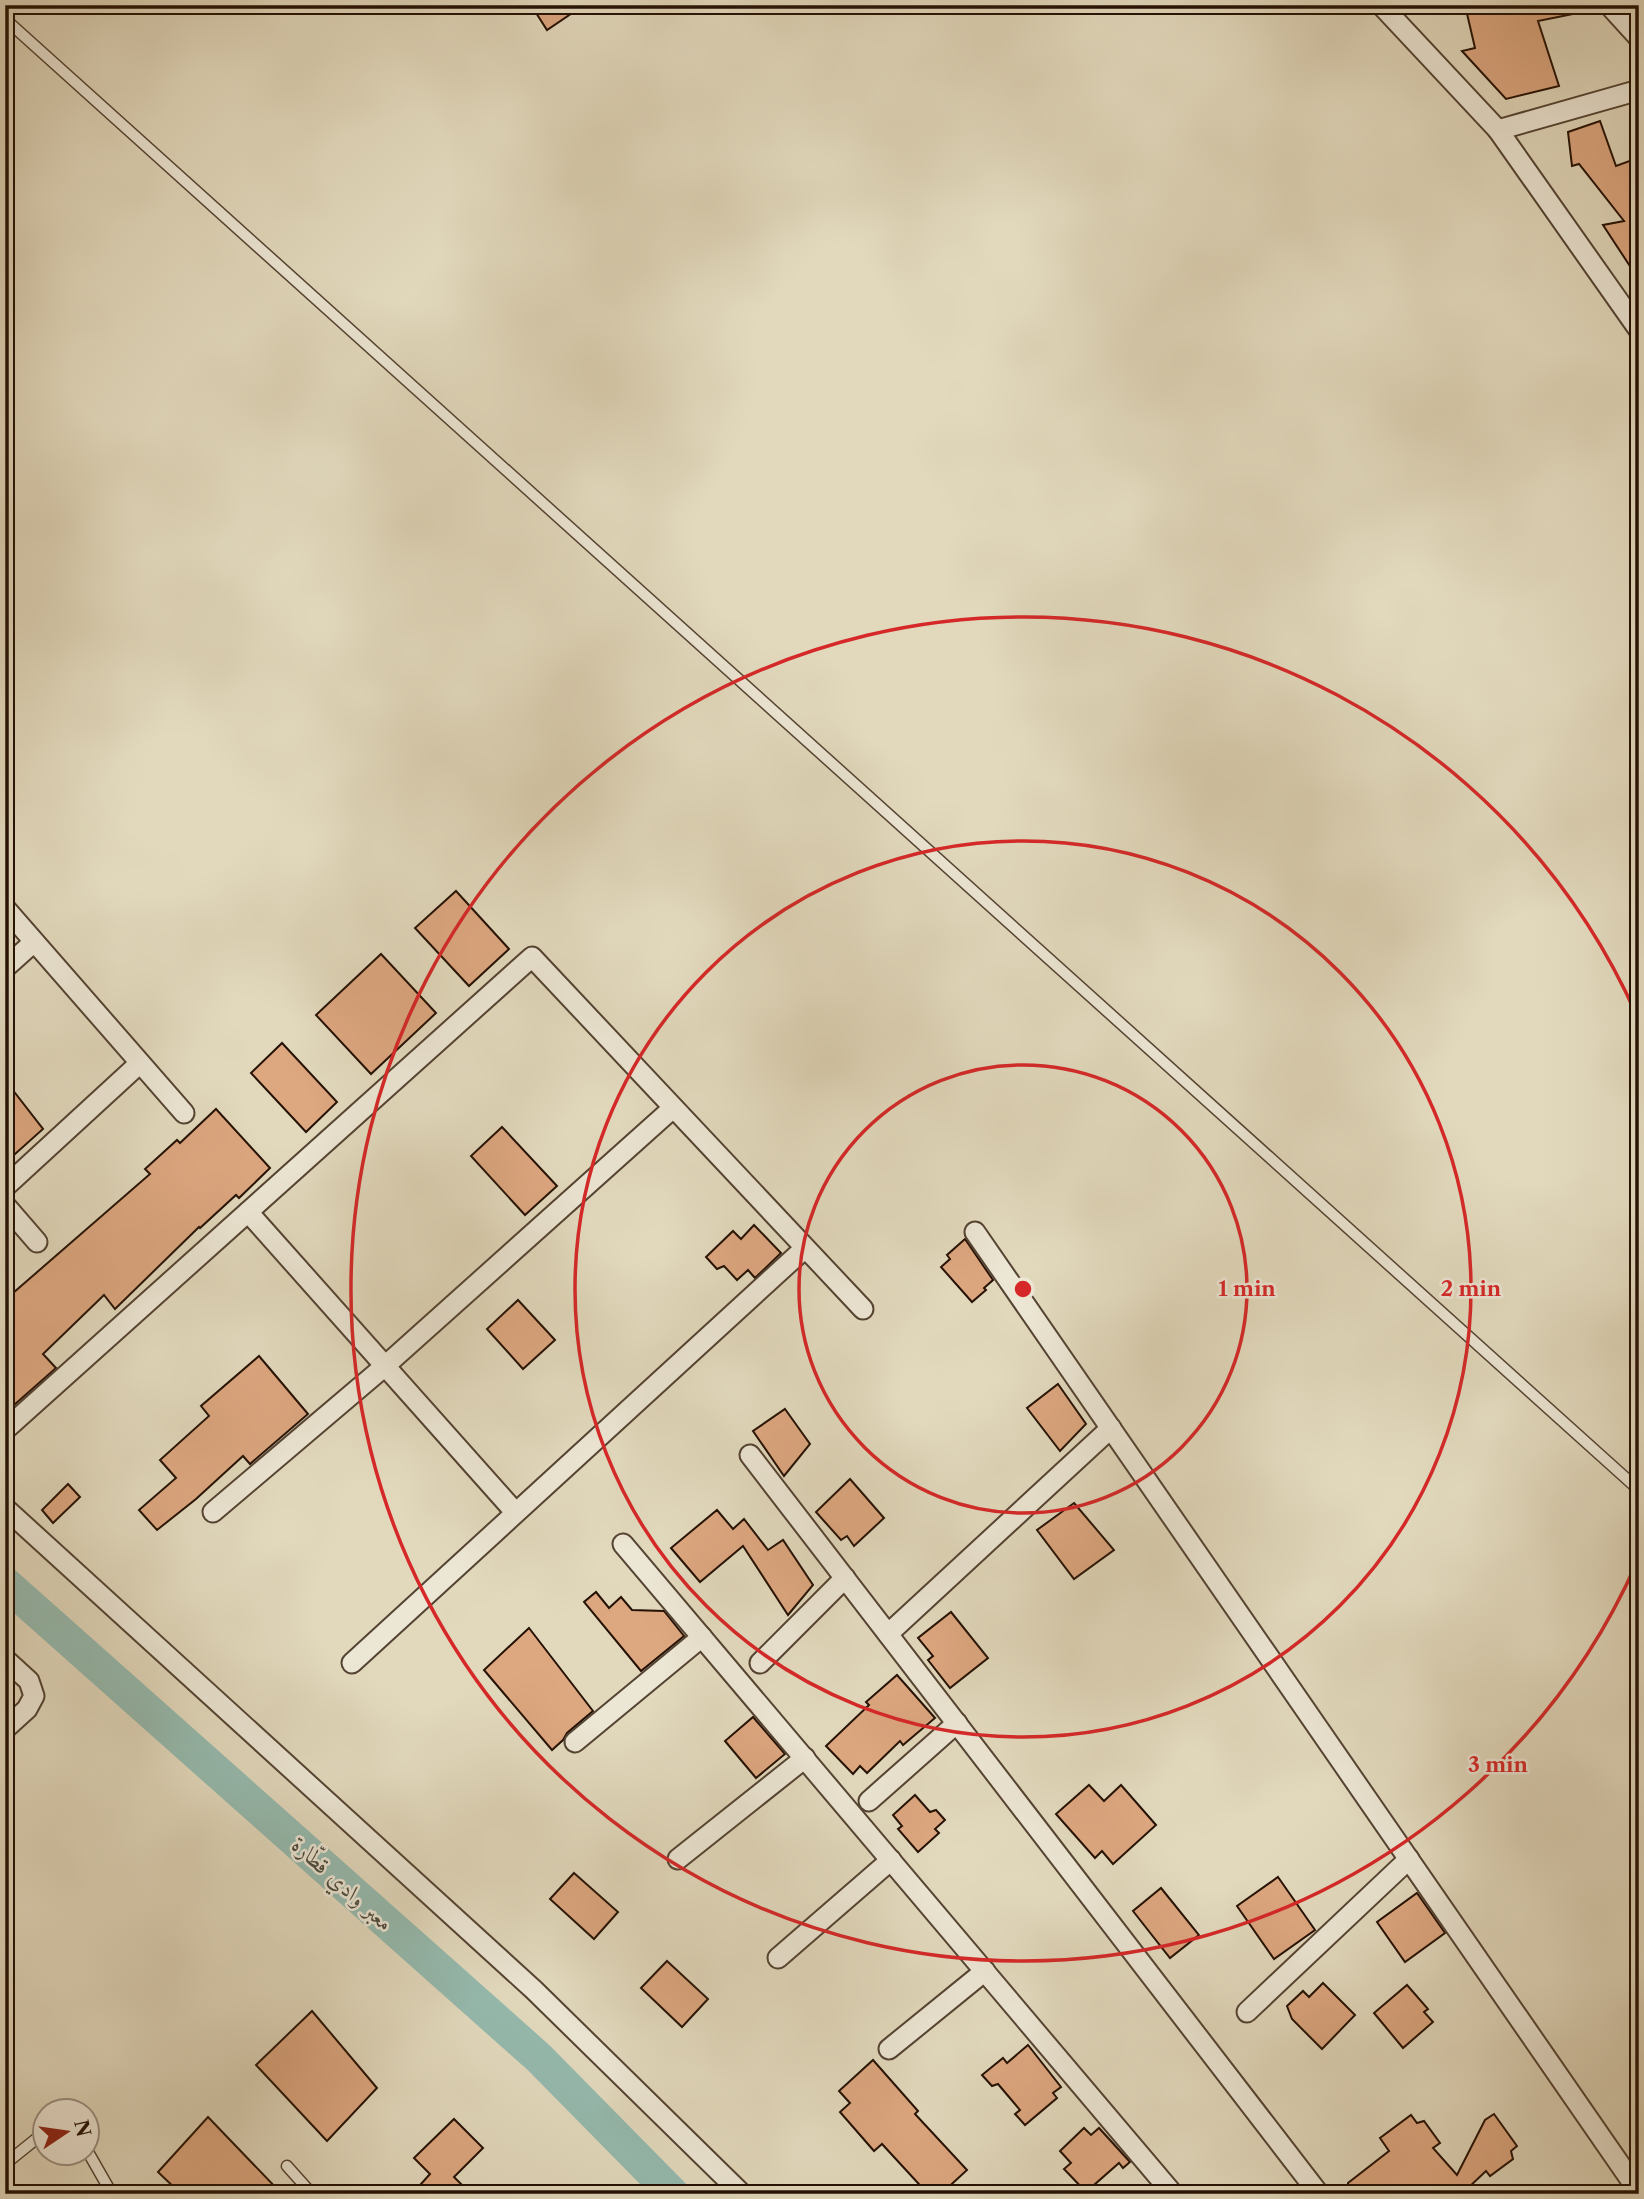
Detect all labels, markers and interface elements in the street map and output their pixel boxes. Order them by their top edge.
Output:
text: 1 min [1218,1276,1276,1301]
text: 2 min [1441,1276,1502,1301]
centre of rings [1011,1277,1035,1301]
text: 3 min [1468,1752,1529,1777]
water label: معبر وادي قطّارة [282,1830,400,1941]
north arrow [32,2098,102,2168]
text: N [69,2118,95,2139]

